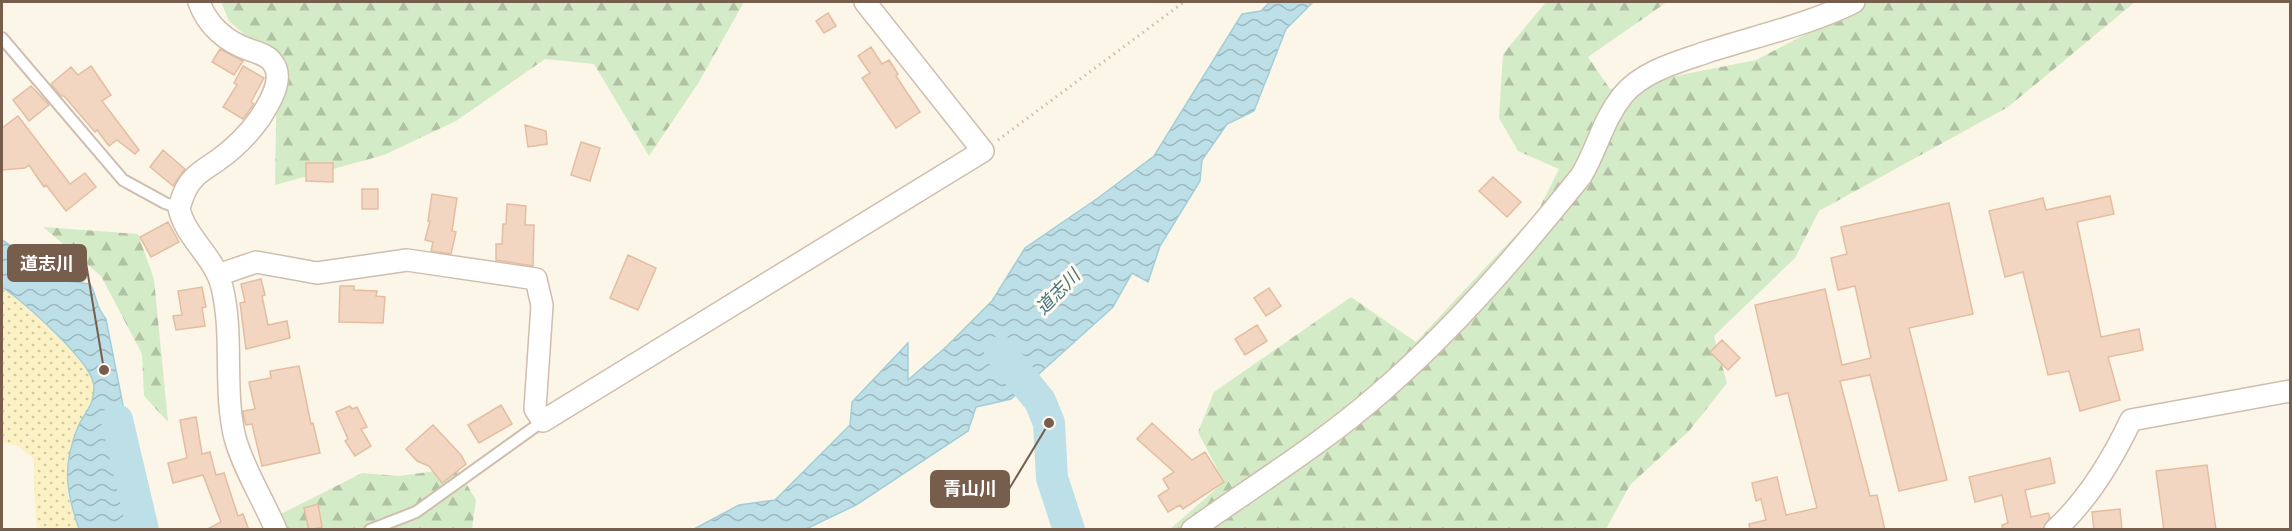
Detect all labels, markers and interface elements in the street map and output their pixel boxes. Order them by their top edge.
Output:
callout: 道志川 [8,245,86,281]
text: 道志川 [20,251,74,275]
water label: 道志川 [1030,262,1086,319]
callout: 青山川 [931,471,1009,507]
text: 青山川 [943,476,997,500]

